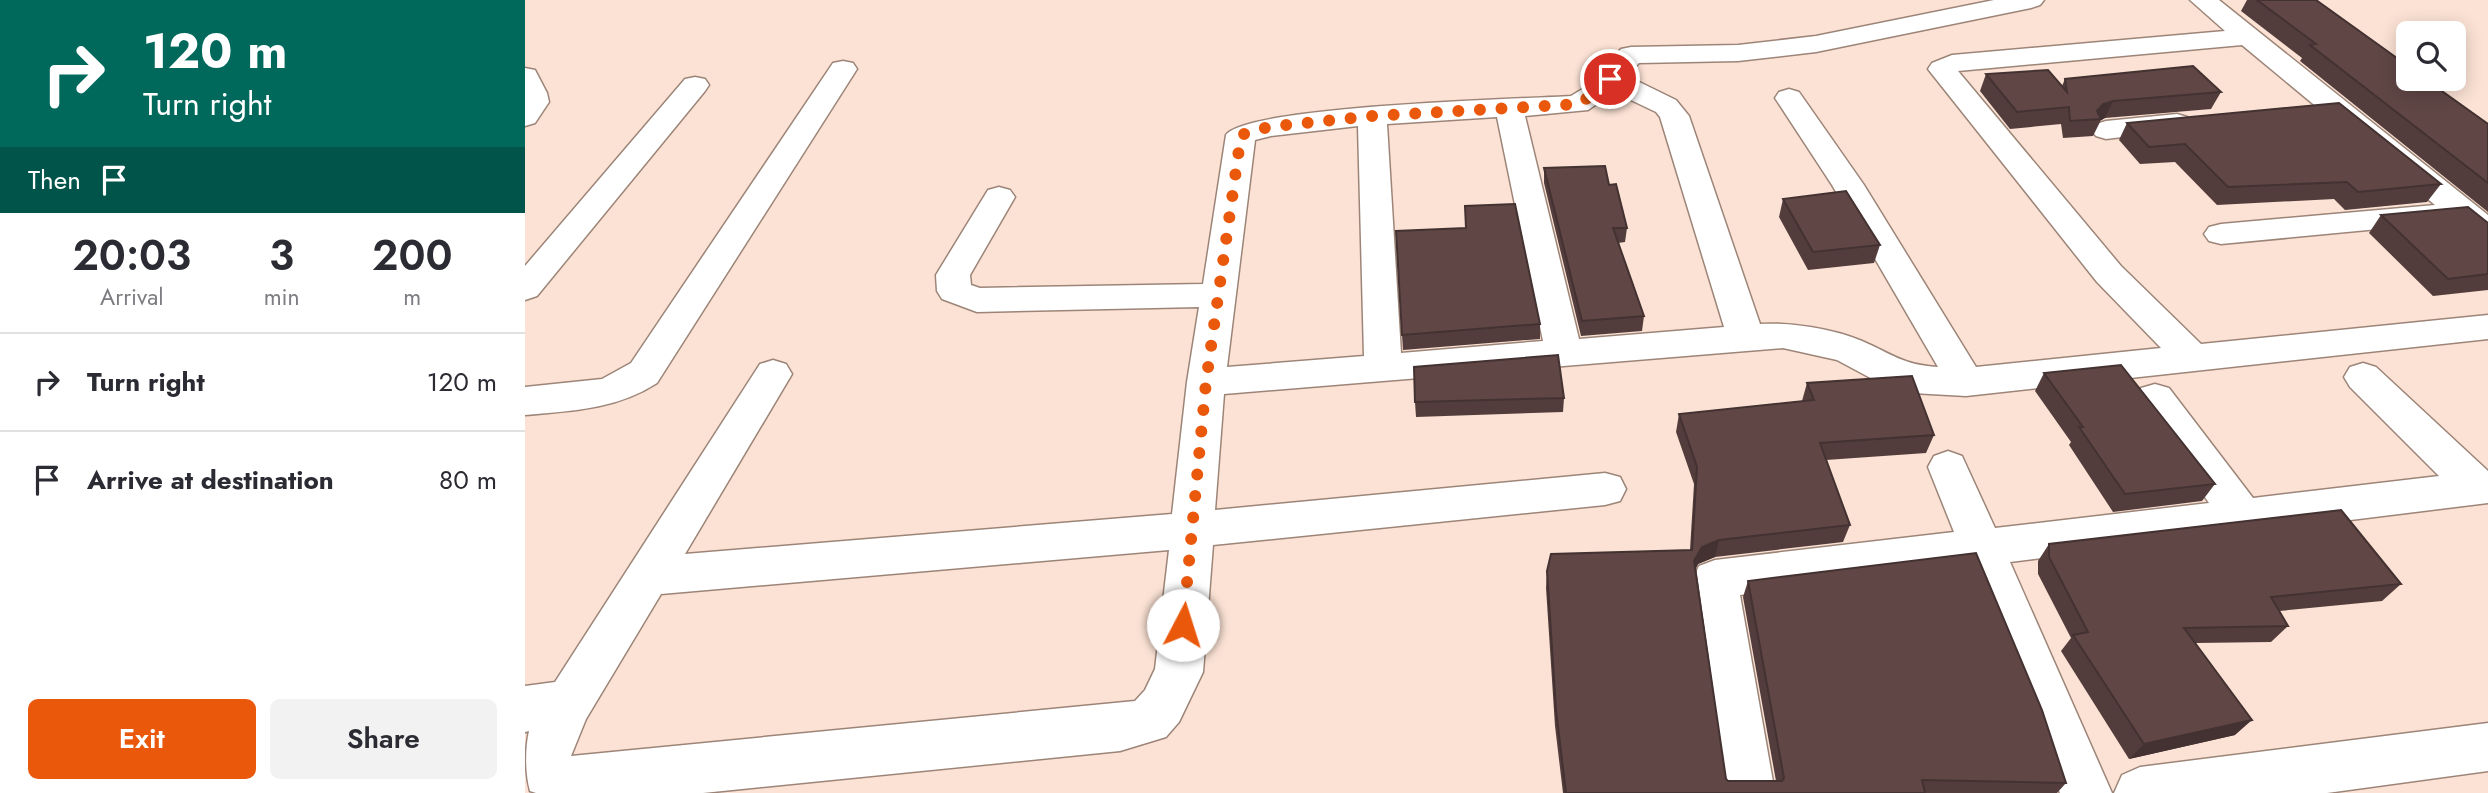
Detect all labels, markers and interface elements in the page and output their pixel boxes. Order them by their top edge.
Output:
text: 120 m [143,16,287,86]
map controls [2396,21,2466,91]
button: search [2396,21,2466,91]
icon: right [28,28,119,119]
pin [1580,49,1640,109]
icon: arrive [1591,60,1629,98]
text: Turn right [143,81,272,127]
text: Then [28,161,81,199]
icon: arrive [95,161,133,199]
text: 20:03 [72,225,191,286]
text: 3 [269,225,294,286]
text: 200 [372,225,453,286]
text: Arrival [100,280,164,314]
text: min [264,280,300,314]
text: m [403,280,421,314]
icon: right [28,363,66,401]
text: Turn right [87,363,205,401]
text: 120 m [427,363,497,401]
icon: arrive [28,461,66,499]
text: Arrive at destination [87,461,334,499]
text: 80 m [439,461,497,499]
position arrow [1146,588,1220,662]
button: Exit [28,699,256,779]
button: Share [270,699,497,779]

